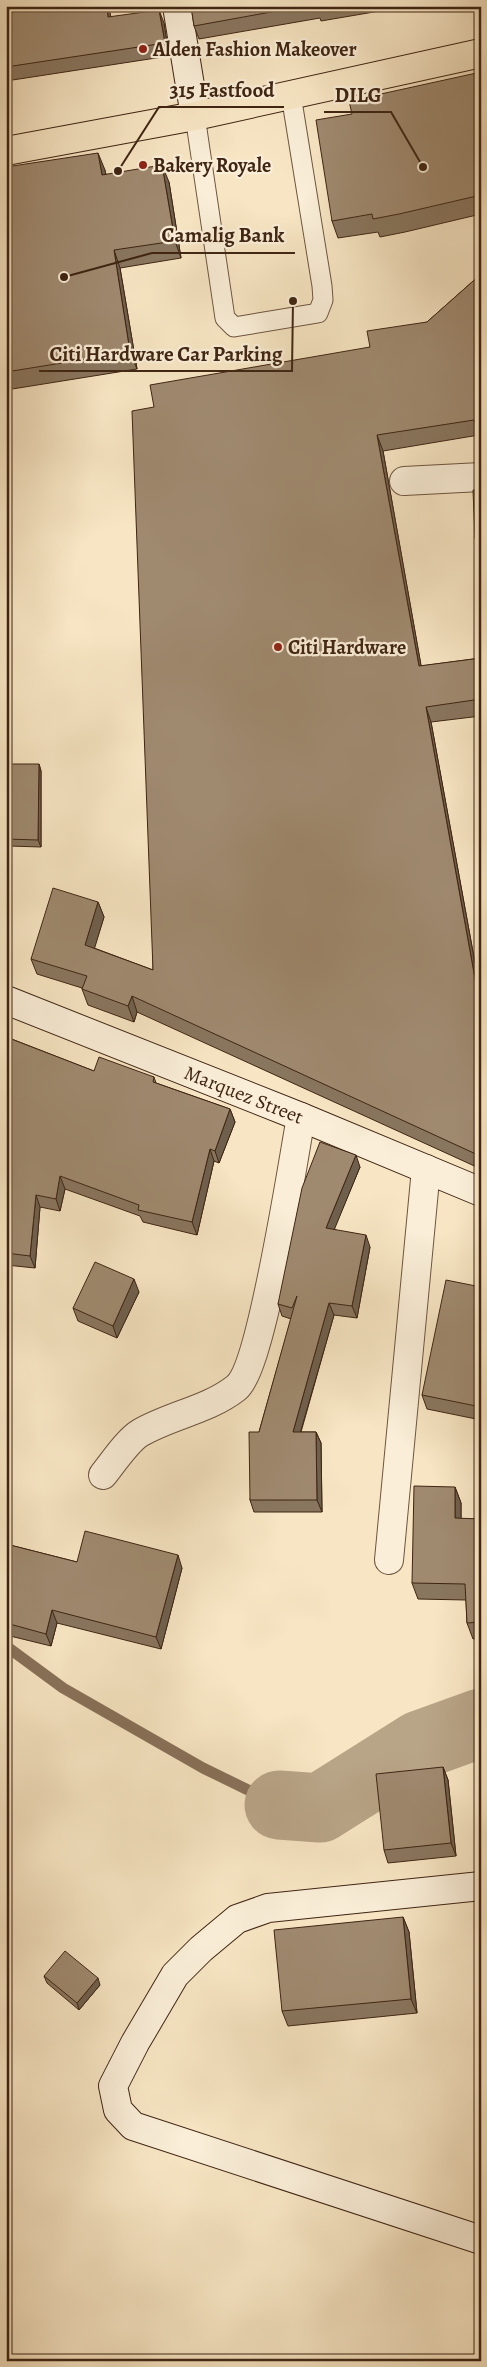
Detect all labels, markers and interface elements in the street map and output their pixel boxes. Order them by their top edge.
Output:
place label: Alden Fashion Makeover [152,36,357,63]
marker: Alden Fashion Makeover [137,43,149,55]
callout: 315 Fastfood [159,71,284,107]
text: 315 Fastfood [169,76,275,104]
callout: DILG [324,76,391,112]
text: DILG [334,81,382,109]
place label: Bakery Royale [153,152,271,179]
marker: Bakery Royale [137,159,149,171]
callout: Camalig Bank [152,217,295,253]
text: Camalig Bank [162,221,285,249]
callout: Citi Hardware Car Parking [39,335,292,371]
text: Citi Hardware Car Parking [50,340,283,368]
place label: Citi Hardware [288,634,406,661]
marker: Citi Hardware [272,641,284,653]
street label: Marquez Street [180,1059,308,1131]

